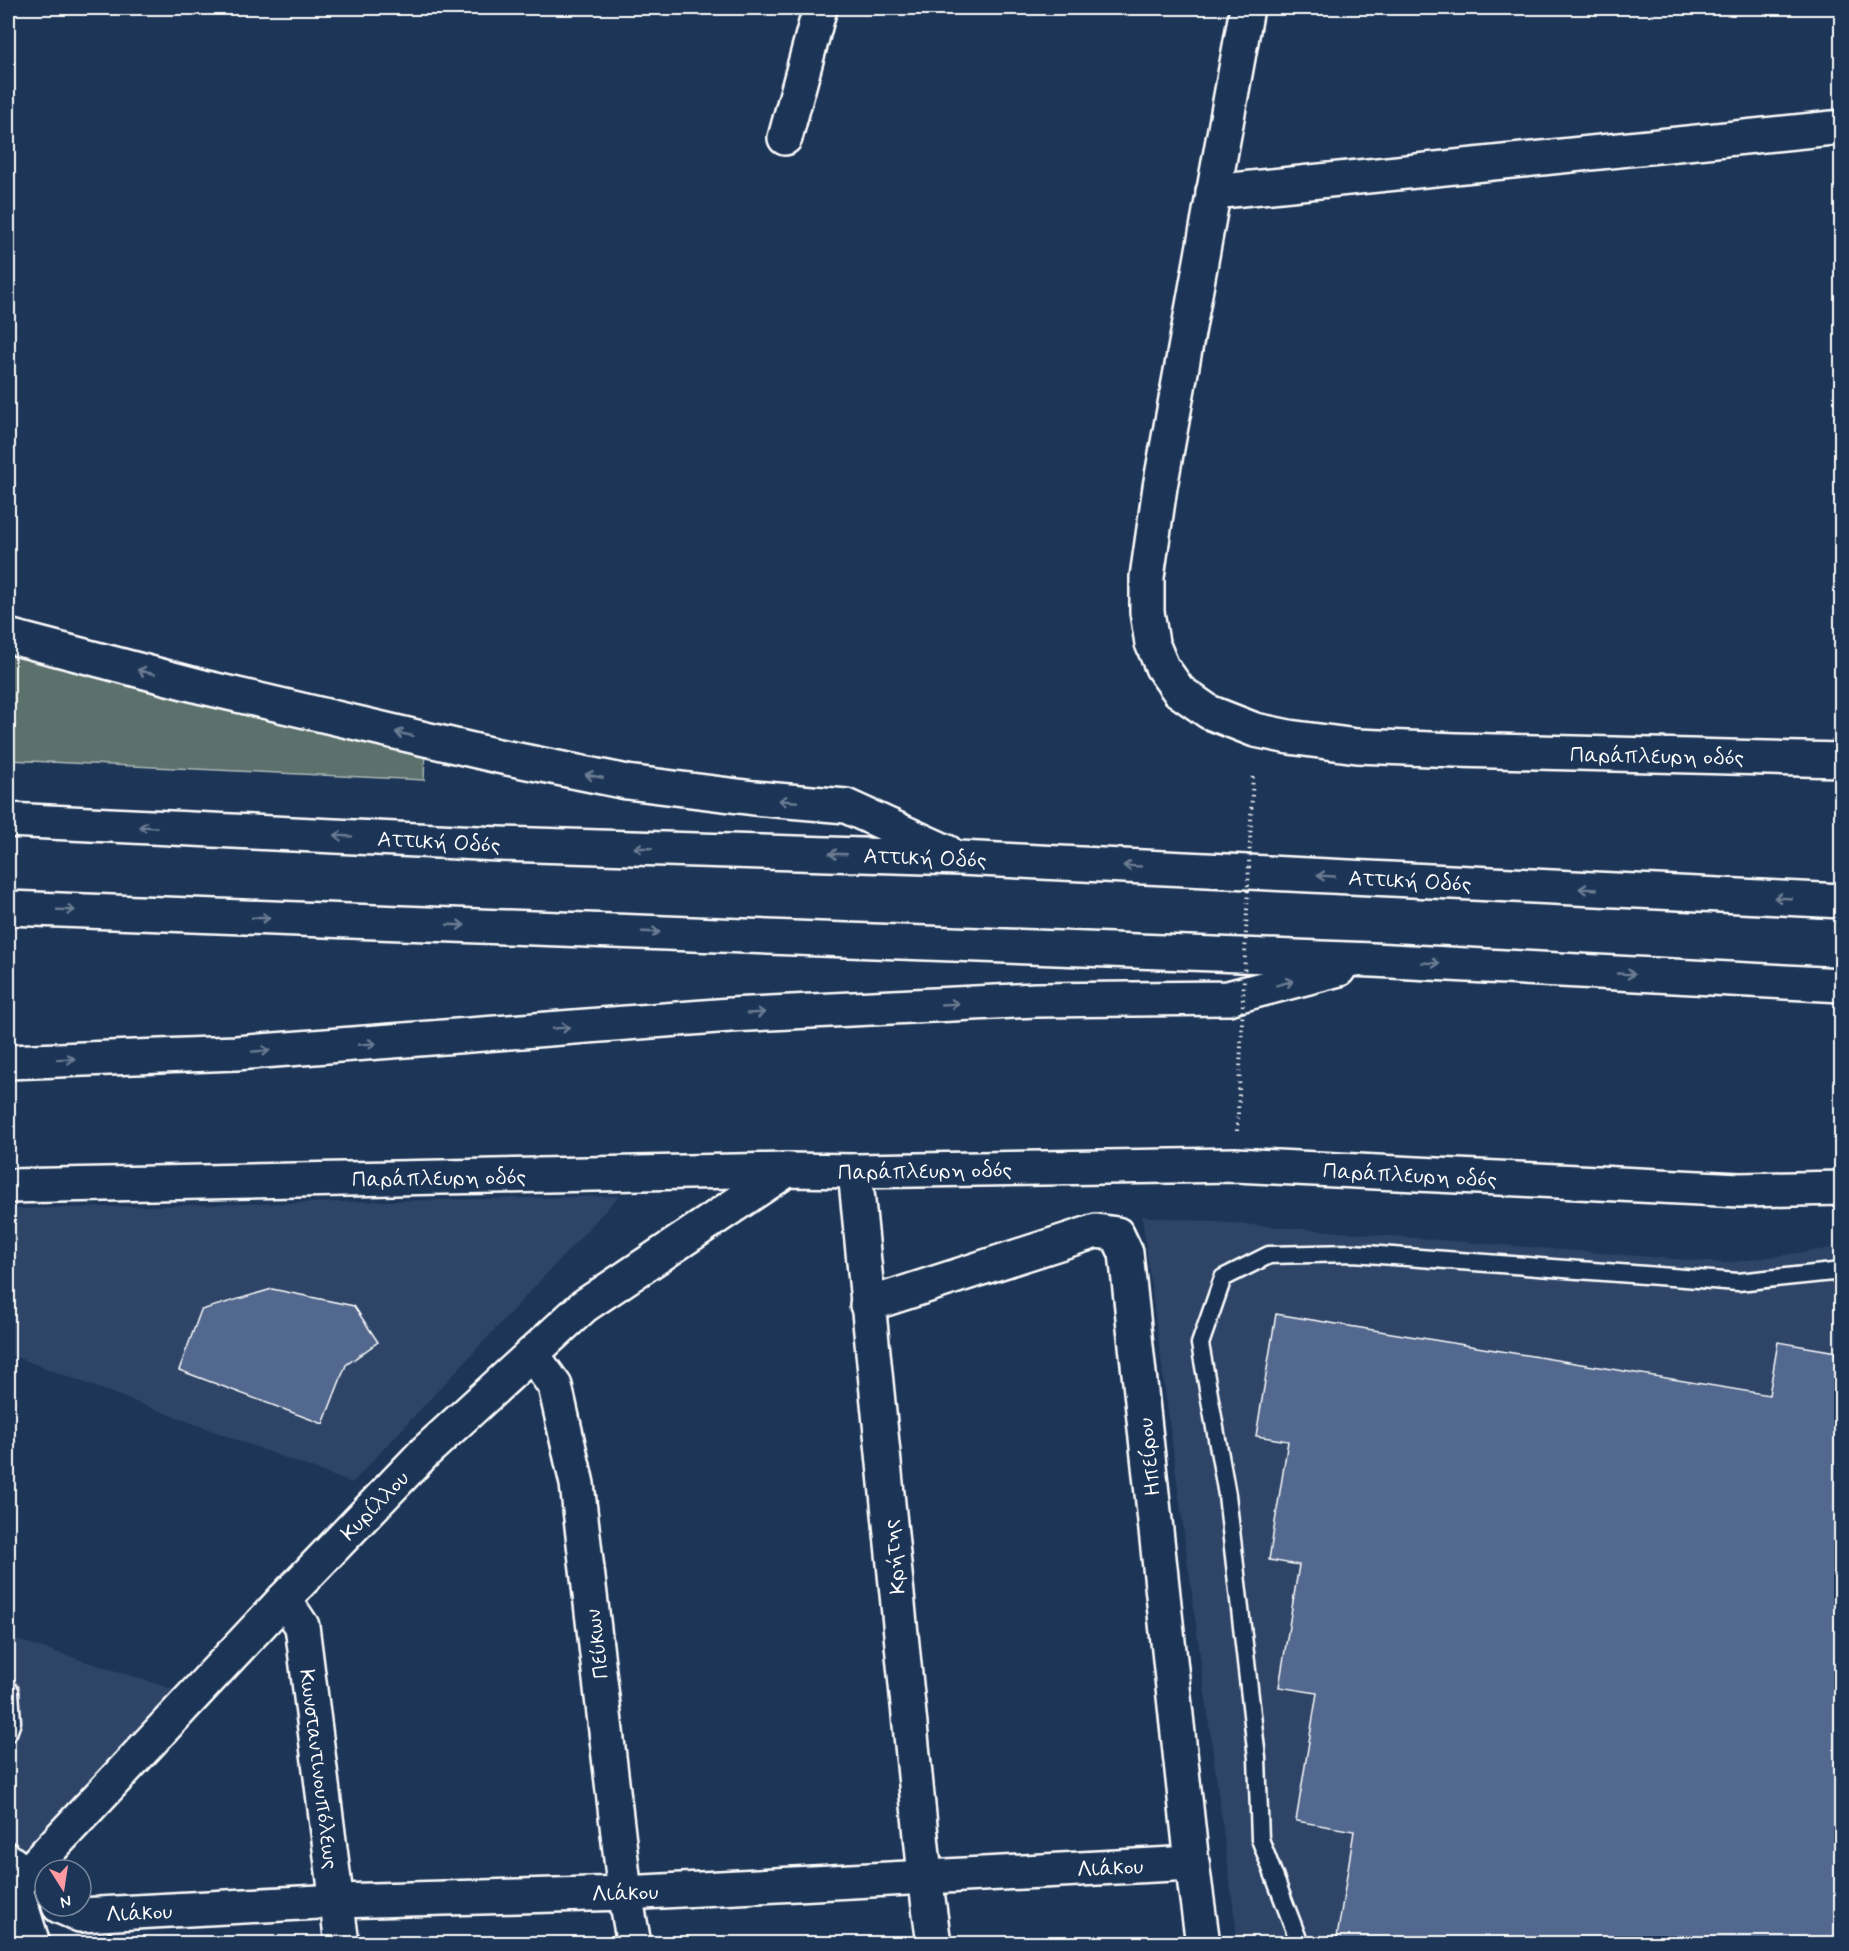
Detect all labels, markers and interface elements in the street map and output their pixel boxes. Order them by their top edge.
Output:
one-way arrow [137,666,156,678]
one-way arrow [394,728,413,740]
street label: Παράπλευρη οδός [1570,741,1744,773]
one-way arrow [585,769,604,781]
one-way arrow [778,795,798,806]
one-way arrow [139,822,159,833]
street label: Αττική Οδός [377,826,501,860]
one-way arrow [334,831,354,842]
one-way arrow [633,843,653,854]
street label: Αττική Οδός [863,843,987,875]
one-way arrow [828,848,848,860]
one-way arrow [1122,861,1142,872]
street label: Αττική Οδός [1348,865,1472,899]
one-way arrow [1317,871,1337,882]
one-way arrow [1579,883,1599,894]
one-way arrow [1774,893,1794,904]
one-way arrow [55,904,75,916]
one-way arrow [250,912,270,923]
one-way arrow [445,919,465,931]
one-way arrow [640,927,660,938]
one-way arrow [1421,958,1441,969]
one-way arrow [1616,968,1636,979]
one-way arrow [1275,977,1294,989]
one-way arrow [940,999,960,1010]
one-way arrow [745,1008,765,1019]
one-way arrow [551,1022,571,1033]
one-way arrow [356,1038,376,1049]
one-way arrow [250,1046,270,1057]
one-way arrow [55,1054,75,1065]
street label: Παράπλευρη οδός [838,1156,1012,1188]
street label: Παράπλευρη οδός [1322,1157,1498,1195]
street label: Παράπλευρη οδός [352,1163,526,1195]
street label: Ηπείρου [1132,1416,1168,1497]
street label: Κυρίλλου [335,1465,416,1548]
street label: Κρήτης [877,1518,913,1596]
street label: Πεύκων [580,1607,616,1680]
street label: Κωνσταντινουπόλεως [292,1667,344,1871]
street label: Λιάκου [1076,1853,1144,1885]
north arrow [33,1858,93,1918]
street label: Λιάκου [591,1879,659,1909]
text: N [58,1890,73,1913]
street label: Λιάκου [105,1898,173,1930]

